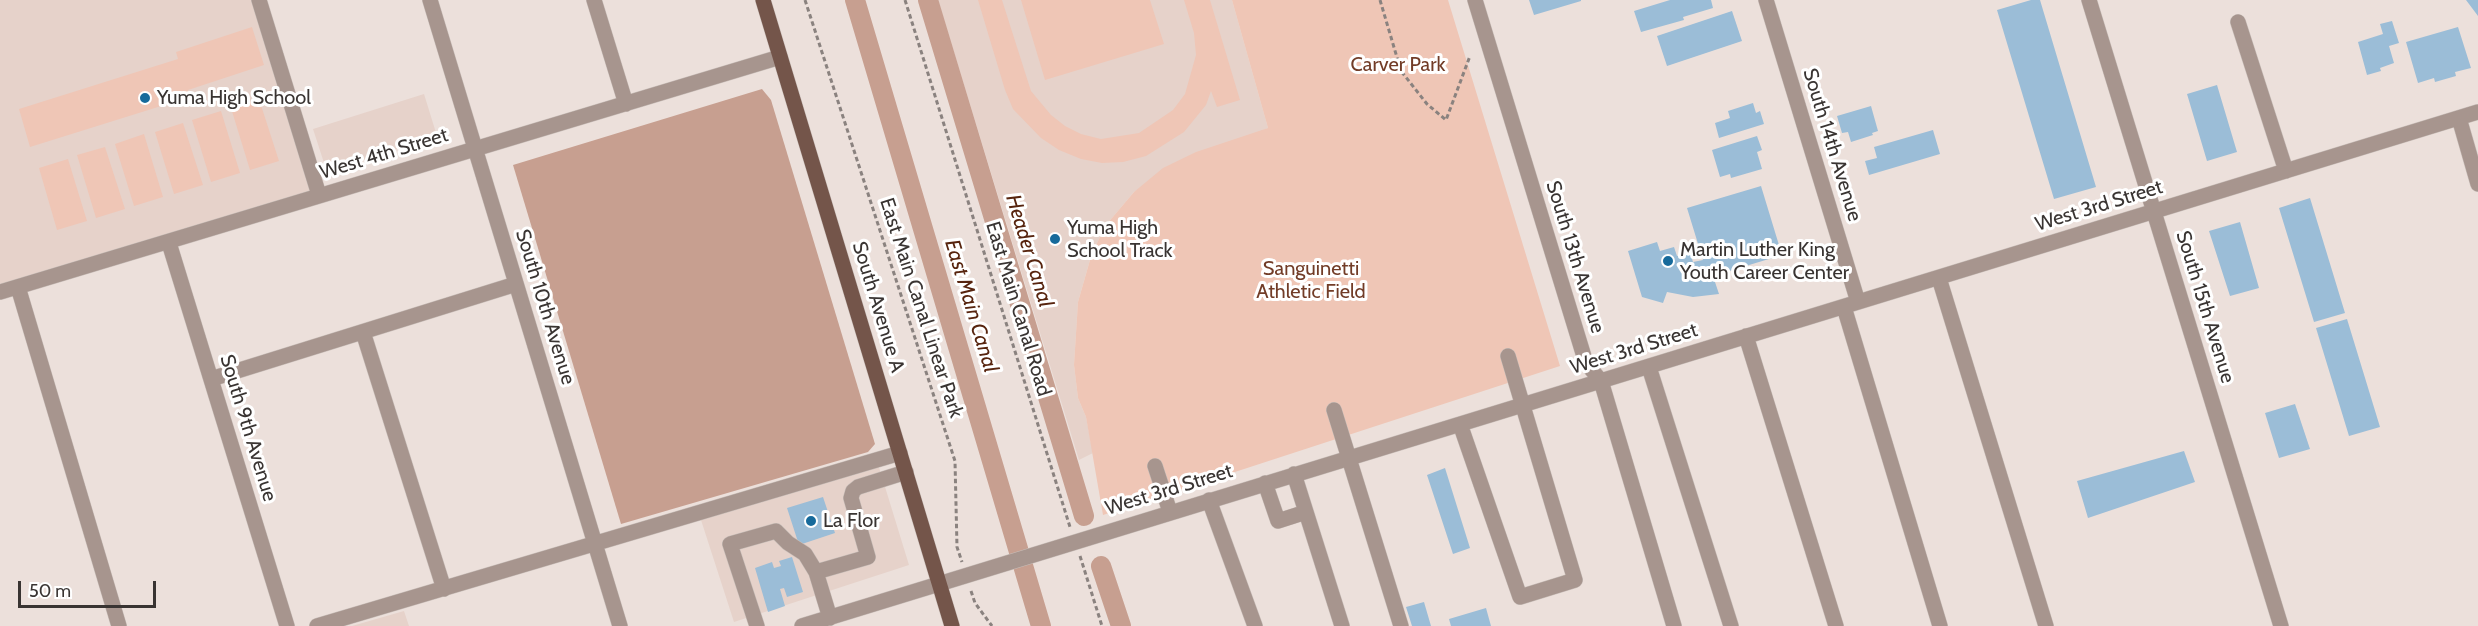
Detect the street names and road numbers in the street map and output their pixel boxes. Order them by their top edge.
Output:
street label: South 14th Avenue [1797,66,1867,224]
street label: West 4th Street [317,123,451,185]
street label: West 3rd Street [2032,175,2166,237]
street label: South 13th Avenue [1540,178,1610,336]
street label: East Main Canal Linear Park [874,195,968,421]
street label: East Main Canal Road [980,219,1056,399]
street label: South 10th Avenue [510,226,580,388]
street label: South 15th Avenue [2170,228,2240,386]
street label: South Avenue A [847,239,909,375]
street label: West 3rd Street [1567,318,1701,380]
street label: South 9th Avenue [214,352,282,504]
street label: West 3rd Street [1102,459,1236,521]

